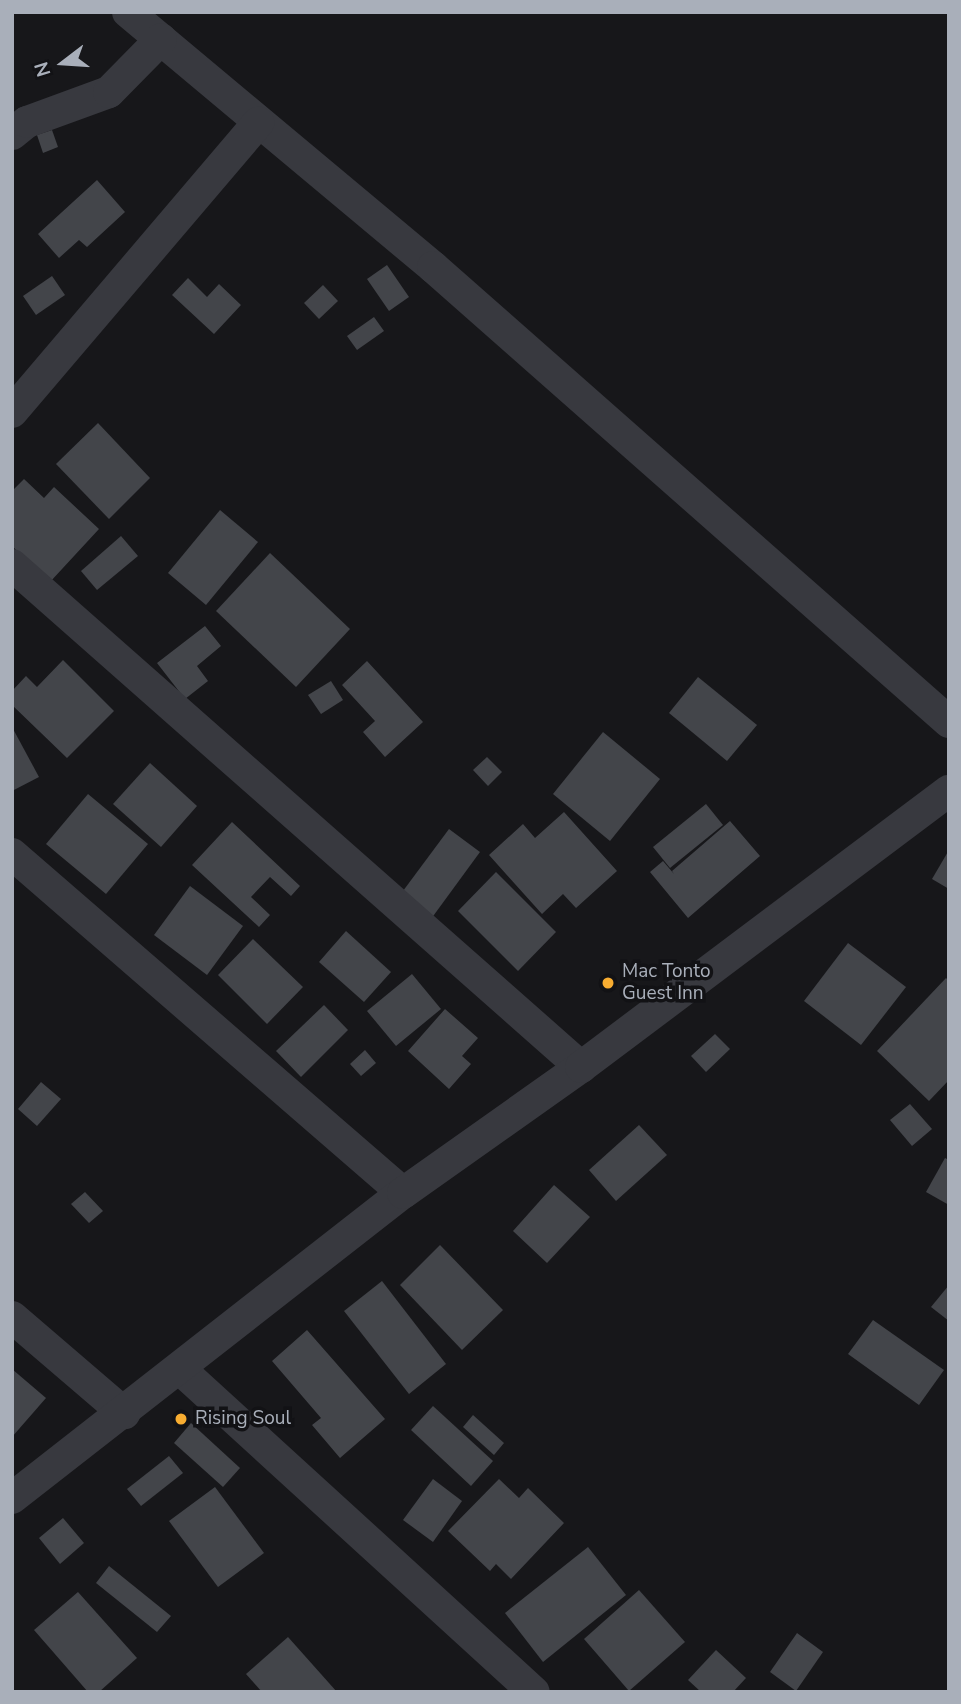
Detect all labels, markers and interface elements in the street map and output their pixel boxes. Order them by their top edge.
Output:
north arrow [28,28,98,98]
text: N [28,59,57,80]
place label: Mac Tonto Guest Inn [622,961,710,1005]
marker: Mac Tonto Guest Inn [600,975,616,991]
place label: Rising Soul [195,1408,291,1430]
marker: Rising Soul [173,1411,189,1427]

